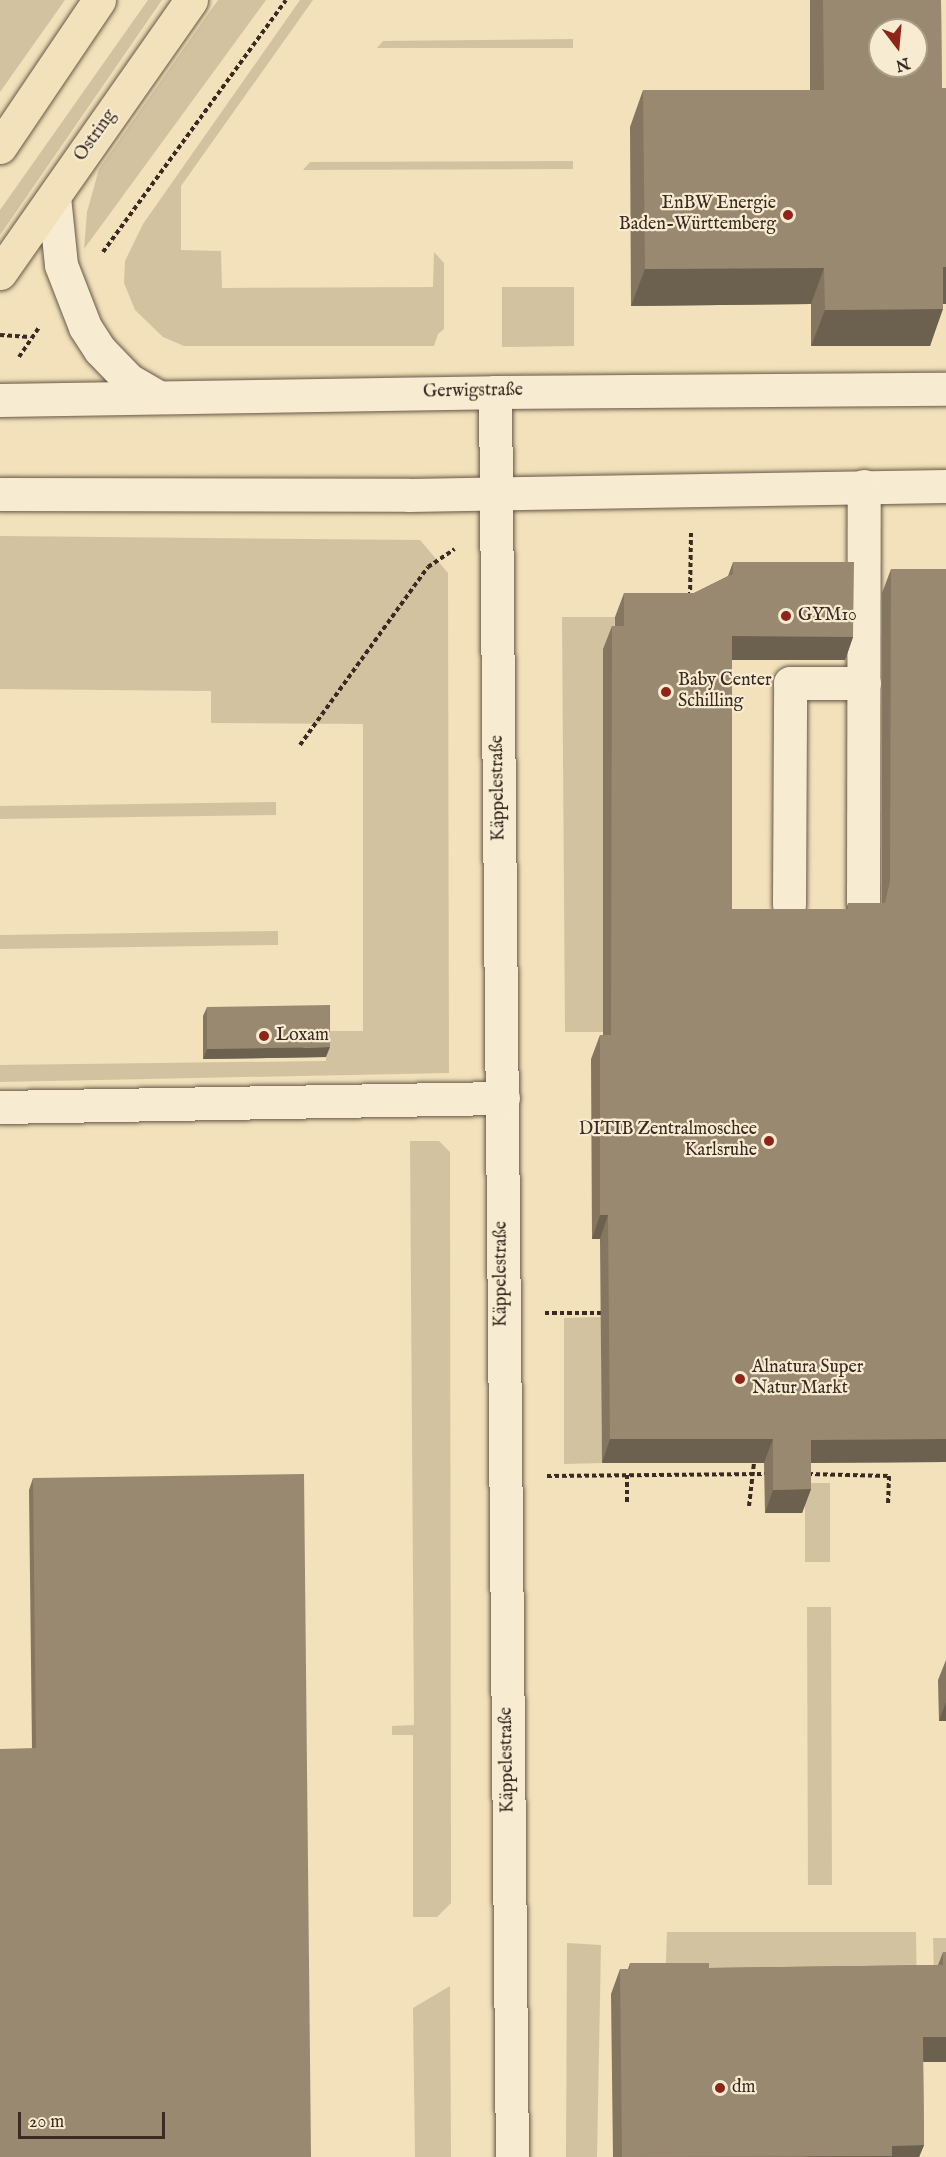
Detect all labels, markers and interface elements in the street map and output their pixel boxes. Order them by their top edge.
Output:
north arrow [868,18,928,78]
text: N [893,52,912,75]
street label: Ostring [70,106,122,166]
place label: EnBW Energie Baden-Württemberg [619,194,776,236]
marker: EnBW Energie Baden-Württemberg [781,208,795,222]
street label: Gerwigstraße [423,380,523,404]
place label: GYM10 [798,605,857,627]
marker: GYM10 [779,609,793,623]
place label: Baby Center Schilling [678,671,772,714]
marker: Baby Center Schilling [659,685,673,699]
street label: Käppelestraße [487,735,511,841]
place label: Loxam [276,1025,329,1047]
marker: Loxam [257,1029,271,1043]
place label: DITIB Zentralmoschee Karlsruhe [579,1120,757,1162]
marker: DITIB Zentralmoschee Karlsruhe [762,1134,776,1148]
street label: Käppelestraße [491,1221,513,1327]
place label: Alnatura Super Natur Markt [752,1358,863,1400]
marker: Alnatura Super Natur Markt [733,1372,747,1386]
street label: Käppelestraße [496,1707,520,1813]
place label: dm [732,2077,756,2099]
marker: dm [713,2081,727,2095]
scale bar [21,2100,168,2138]
text: 20 m [29,2111,64,2134]

